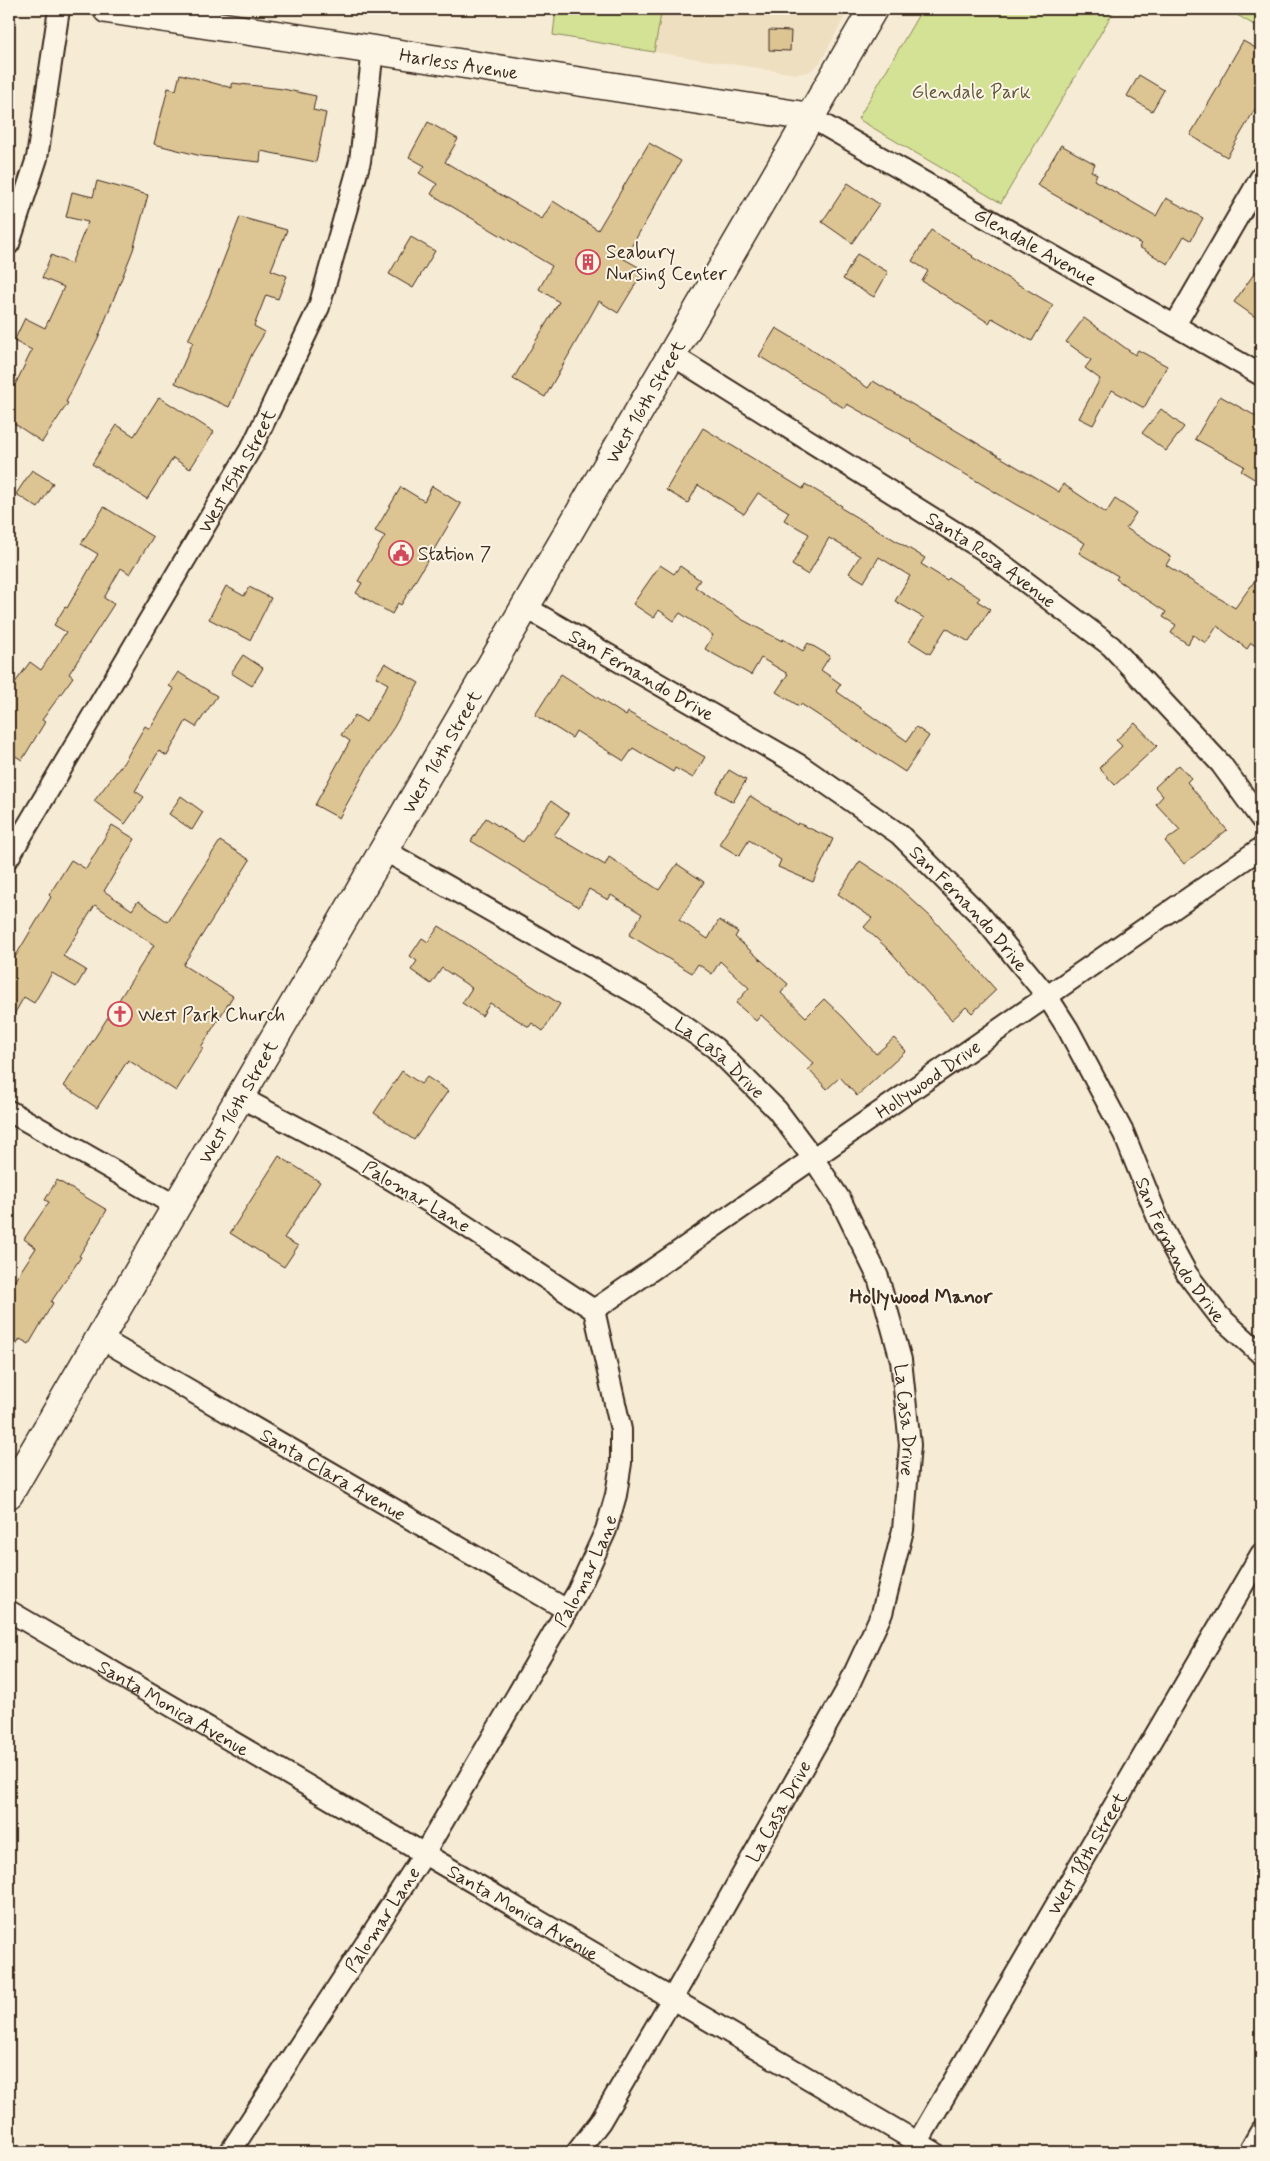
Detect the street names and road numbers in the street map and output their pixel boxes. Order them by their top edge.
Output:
street label: Harless Avenue [397,43,520,86]
street label: Glendale Avenue [969,202,1101,292]
street label: West 16th Street [600,336,692,468]
street label: West 15th Street [192,406,282,538]
street label: Santa Rosa Avenue [921,506,1060,614]
street label: San Fernando Drive [564,624,719,727]
street label: West 16th Street [397,686,488,819]
street label: San Fernando Drive [903,840,1033,978]
street label: La Casa Drive [669,1012,770,1105]
street label: Hollywood Drive [871,1035,986,1125]
street label: West 16th Street [193,1036,284,1169]
street label: Palomar Lane [358,1155,475,1239]
street label: San Fernando Drive [1129,1174,1231,1328]
street label: La Casa Drive [887,1363,921,1477]
street label: Santa Clara Avenue [255,1423,410,1527]
street label: Palomar Lane [549,1512,624,1632]
street label: Santa Monica Avenue [93,1655,253,1763]
street label: La Casa Drive [741,1756,818,1867]
street label: West 18th Street [1042,1788,1133,1920]
street label: Santa Monica Avenue [442,1859,603,1967]
street label: Palomar Lane [339,1862,426,1977]

